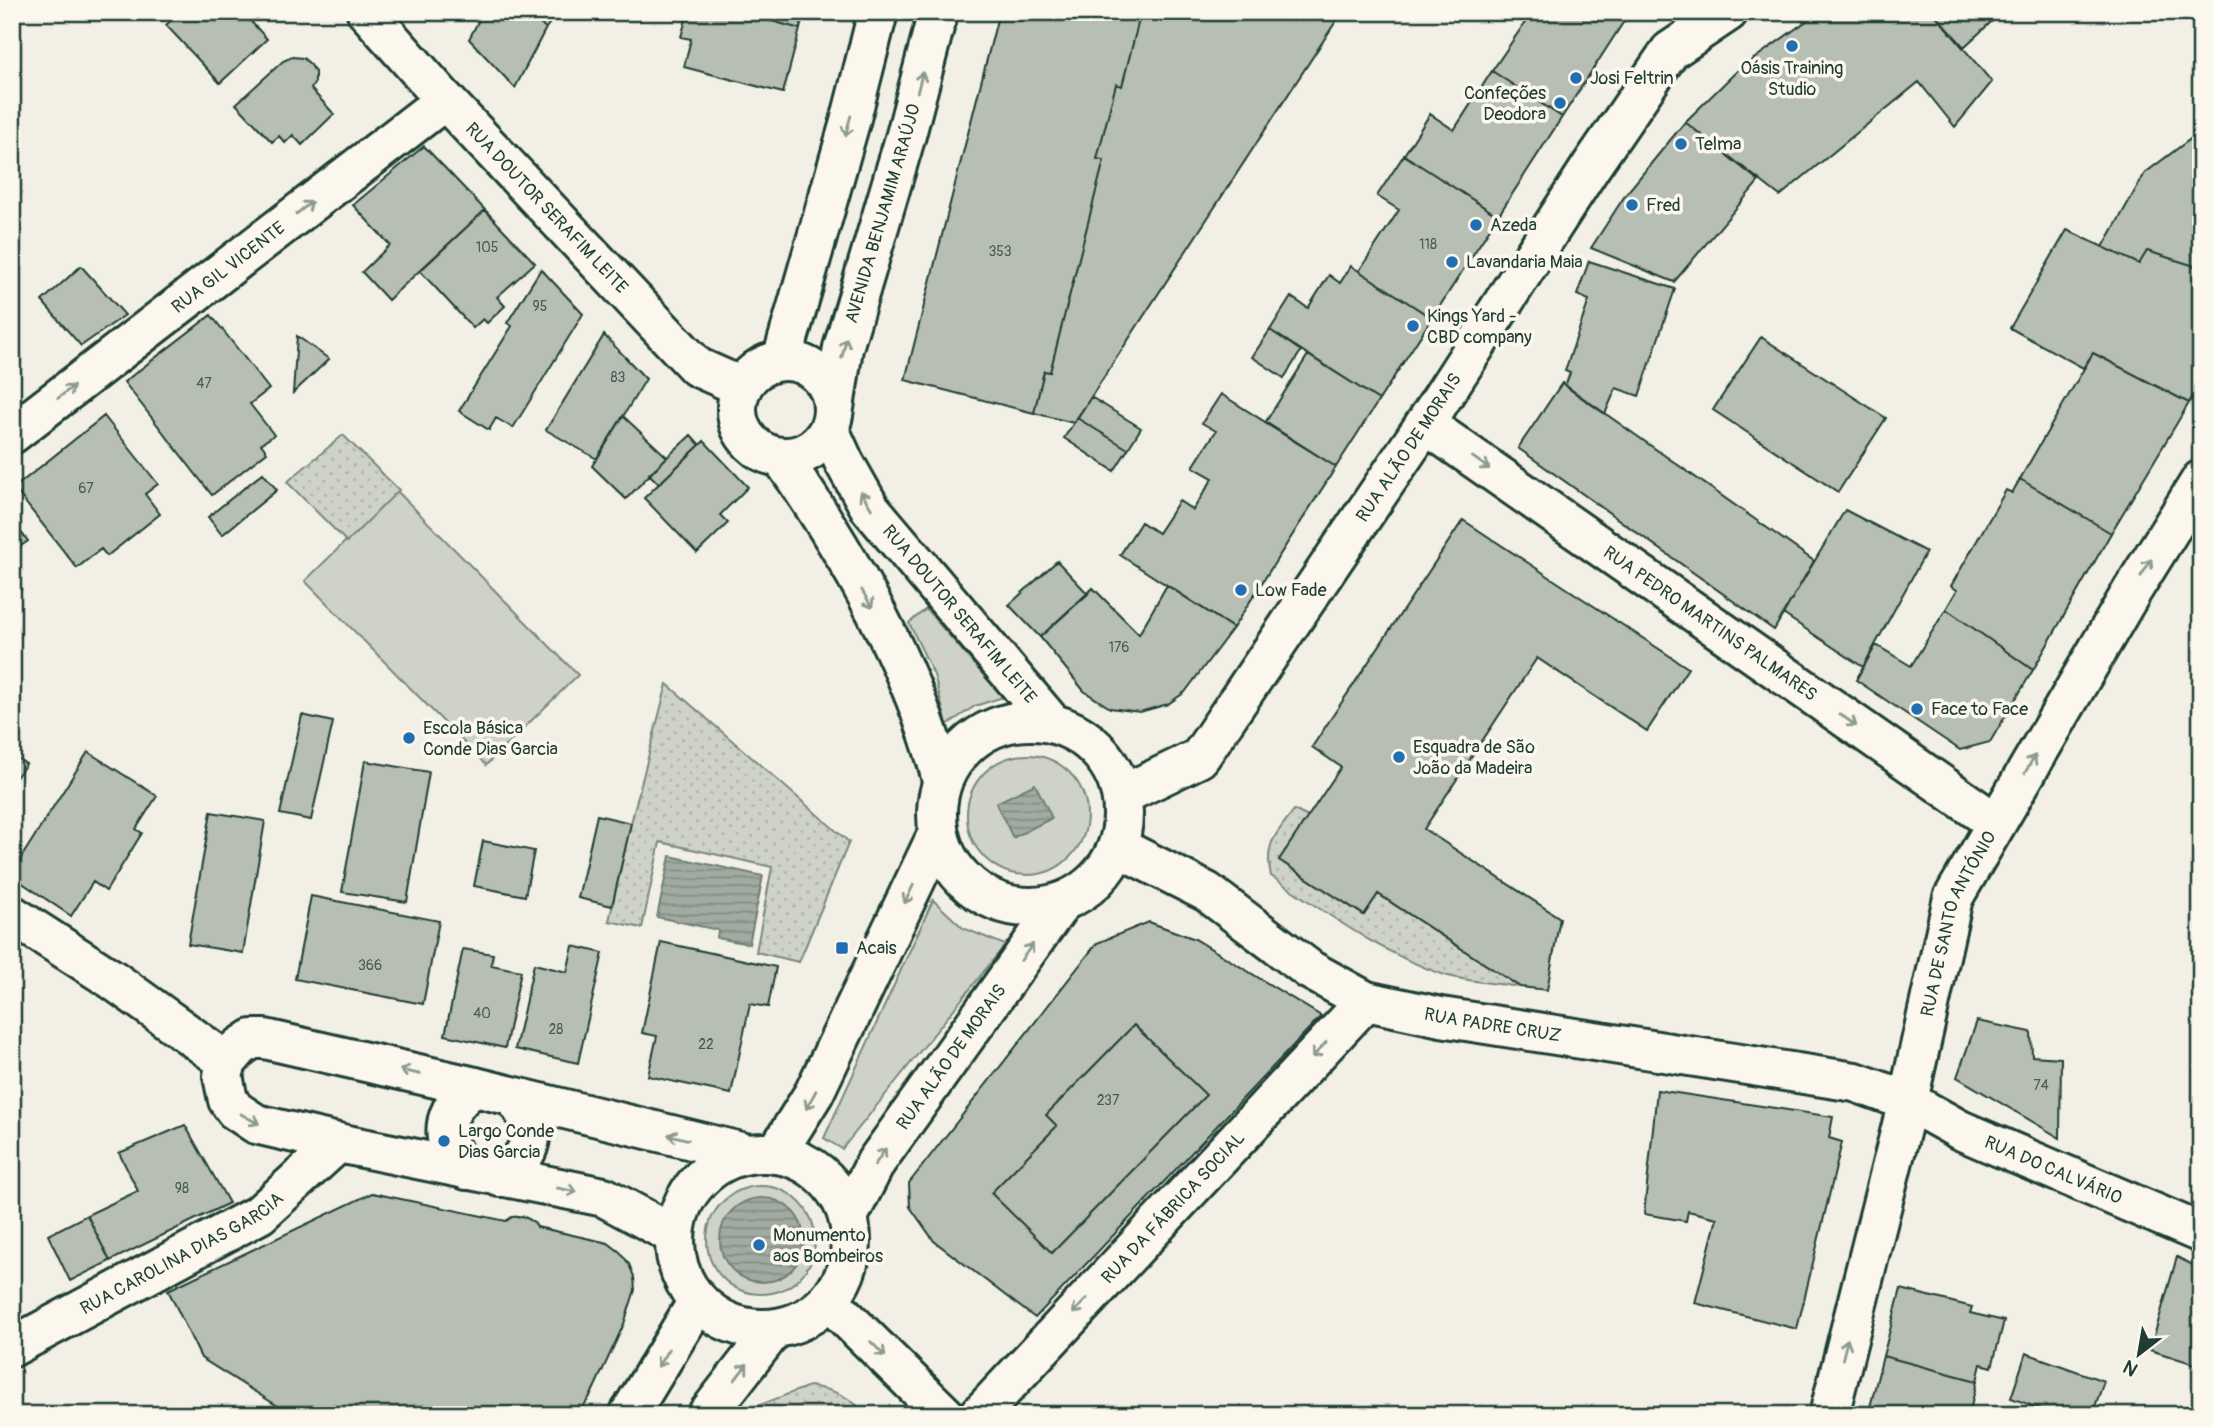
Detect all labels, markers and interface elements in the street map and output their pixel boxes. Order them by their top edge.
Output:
marker: Oásis Training Studio [1784,38,1800,54]
place label: Oásis Training Studio [1741,57,1843,101]
place label: Josi Feltrin [1590,67,1674,90]
marker: Josi Feltrin [1568,70,1584,86]
one-way arrow [914,71,927,93]
place label: Confeções Deodora [1464,82,1546,126]
marker: Confeções Deodora [1552,95,1568,111]
street label: AVENIDA BENJAMIM ARAÚJO [840,101,925,326]
one-way arrow [841,115,854,137]
street label: RUA DOUTOR SERAFIM LEITE [461,117,633,298]
place label: Telma [1695,133,1741,156]
marker: Telma [1673,136,1689,152]
place label: Fred [1646,194,1681,217]
marker: Fred [1624,197,1640,213]
one-way arrow [295,200,313,215]
place label: Azeda [1490,214,1537,237]
street label: RUA GIL VICENTE [167,216,290,318]
marker: Azeda [1468,217,1484,233]
house number: 118 [1419,236,1437,253]
house number: 105 [476,239,498,256]
house number: 353 [988,243,1012,260]
place label: Lavandaria Maia [1466,251,1583,274]
marker: Lavandaria Maia [1444,254,1460,270]
house number: 95 [533,298,547,315]
place label: Kings Yard - CBD company [1427,305,1532,349]
marker: Kings Yard - CBD company [1405,318,1421,334]
one-way arrow [838,337,852,360]
house number: 83 [611,369,626,386]
street label: RUA ALÃO DE MORAIS [1351,369,1466,526]
house number: 47 [196,375,212,392]
one-way arrow [57,384,75,399]
one-way arrow [1471,456,1490,470]
house number: 67 [78,480,94,497]
one-way arrow [859,491,873,511]
street label: RUA DOUTOR SERAFIM LEITE [878,520,1042,708]
street label: RUA PEDRO MARTINS PALMARES [1599,541,1822,706]
one-way arrow [2140,559,2154,579]
place label: Low Fade [1255,579,1327,602]
marker: Low Fade [1233,582,1249,598]
one-way arrow [860,588,874,608]
house number: 176 [1108,639,1130,656]
place label: Face to Face [1931,698,2028,721]
marker: Face to Face [1909,701,1925,717]
one-way arrow [1838,713,1857,727]
place label: Escola Básica Conde Dias Garcia [423,717,558,761]
marker: Escola Básica Conde Dias Garcia [401,730,417,746]
place label: Esquadra de São João da Madeira [1413,736,1535,780]
marker: Esquadra de São João da Madeira [1391,749,1407,765]
one-way arrow [2024,755,2038,775]
street label: RUA DE SANTO ANTÓNIO [1916,827,2001,1019]
one-way arrow [901,883,915,904]
place label: Acais [856,937,896,960]
marker: Acais [834,940,850,956]
one-way arrow [1019,943,1034,962]
house number: 366 [358,957,382,974]
street label: RUA ALÃO DE MORAIS [891,979,1011,1134]
street label: RUA PADRE CRUZ [1422,1002,1563,1047]
house number: 40 [473,1005,491,1022]
house number: 28 [549,1021,563,1038]
house number: 22 [698,1036,714,1053]
one-way arrow [1311,1041,1328,1058]
one-way arrow [399,1064,422,1078]
house number: 74 [2033,1077,2049,1094]
one-way arrow [804,1089,818,1109]
house number: 237 [1097,1092,1120,1109]
one-way arrow [239,1112,259,1126]
place label: Largo Conde Dias Garcia [458,1120,554,1164]
street label: RUA DA FÁBRICA SOCIAL [1096,1127,1250,1289]
one-way arrow [667,1130,690,1143]
street label: RUA DO CALVÁRIO [1981,1130,2126,1209]
marker: Largo Conde Dias Garcia [436,1133,452,1149]
one-way arrow [873,1148,887,1167]
house number: 98 [175,1180,189,1197]
one-way arrow [555,1184,578,1197]
street label: RUA CAROLINA DIAS GARCIA [76,1187,288,1320]
place label: Monumento aos Bombeiros [773,1224,883,1268]
marker: Monumento aos Bombeiros [751,1237,767,1253]
one-way arrow [1072,1297,1089,1314]
north arrow [2104,1318,2174,1388]
one-way arrow [1839,1338,1852,1360]
one-way arrow [869,1340,886,1357]
one-way arrow [656,1347,670,1367]
text: N [2119,1354,2142,1381]
one-way arrow [733,1363,748,1382]

